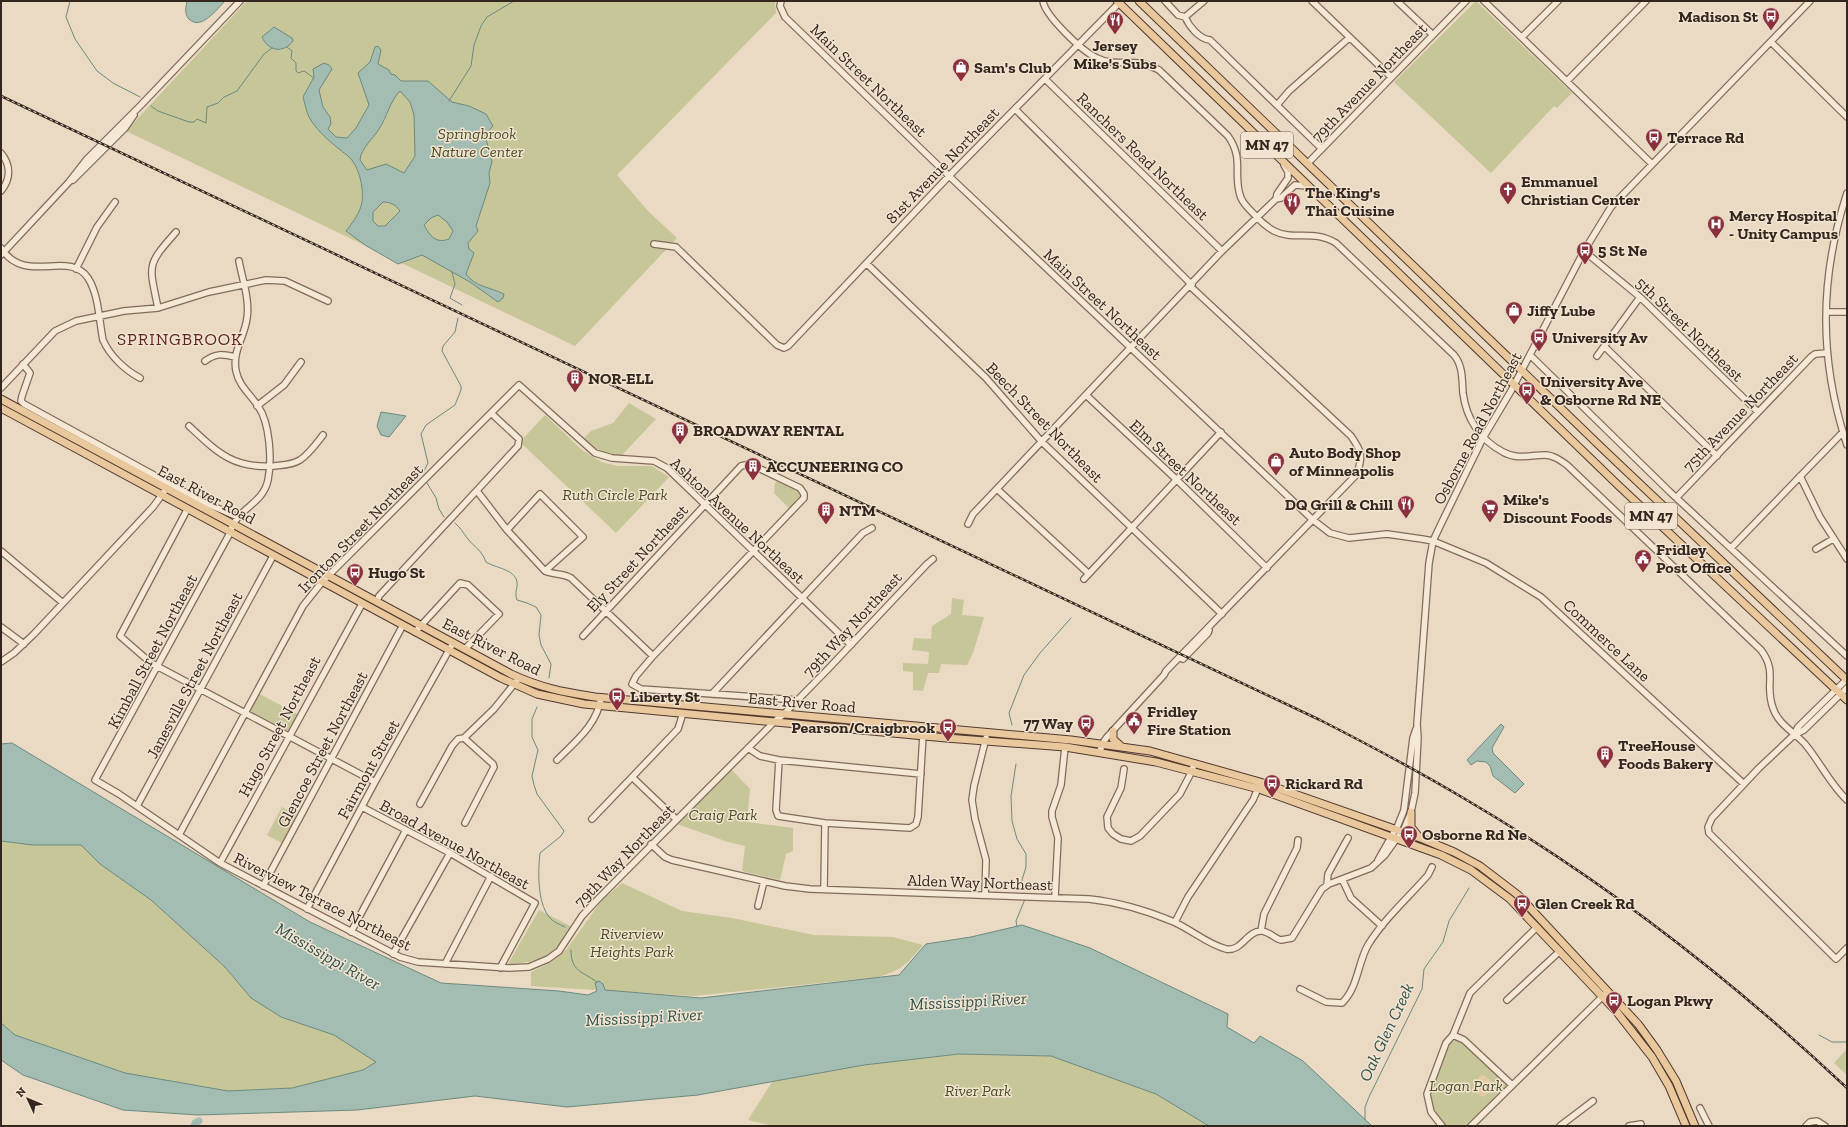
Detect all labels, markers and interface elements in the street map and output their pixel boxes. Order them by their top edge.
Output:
bus stop icon: Madison St [1761,6,1781,31]
place label: Madison St [1678,7,1759,26]
restaurant icon: Jersey Mike's Subs [1105,10,1125,35]
street label: 79th Avenue Northeast [1308,19,1431,146]
street label: Main Street Northeast [807,20,931,141]
place label: Jersey Mike's Subs [1073,36,1157,73]
shop icon: Sam's Club [951,57,971,82]
place label: Sam's Club [974,58,1052,77]
street label: Ranchers Road Northeast [1073,89,1212,224]
street label: 81st Avenue Northeast [882,103,1003,228]
park label: Springbrook Nature Center [431,124,524,161]
bus stop icon: Terrace Rd [1644,127,1664,152]
place label: Terrace Rd [1667,128,1744,147]
road number: MN 47 [1241,132,1293,158]
place label: Emmanuel Christian Center [1521,172,1640,209]
church icon: Emmanuel Christian Center [1498,180,1518,205]
place label: The King's Thai Cuisine [1305,183,1395,220]
restaurant icon: The King's Thai Cuisine [1282,191,1302,216]
place label: Mercy Hospital - Unity Campus [1729,206,1838,243]
hospital icon: Mercy Hospital - Unity Campus [1706,214,1726,239]
bus stop icon: 5 St Ne [1575,240,1595,265]
place label: 5 St Ne [1598,241,1647,260]
street label: Main Street Northeast [1040,245,1166,364]
street label: 5th Street Northeast [1632,273,1747,385]
shop icon: Jiffy Lube [1504,300,1524,325]
place label: Jiffy Lube [1527,301,1596,320]
bus stop icon: University Av [1529,327,1549,352]
place label: University Av [1552,328,1648,347]
district label: SPRINGBROOK [117,329,243,349]
street label: Osborne Road Northeast [1429,349,1526,508]
street label: 75th Avenue Northeast [1679,349,1802,476]
street label: Beech Street Northeast [982,358,1107,486]
building icon: NOR-ELL [565,368,585,393]
place label: NOR-ELL [588,369,653,388]
place label: University Ave & Osborne Rd NE [1540,372,1661,409]
bus stop icon: University Ave & Osborne Rd NE [1517,380,1537,405]
street label: Elm Street Northeast [1126,416,1246,529]
building icon: BROADWAY RENTAL [670,420,690,445]
place label: BROADWAY RENTAL [693,421,844,440]
place label: Auto Body Shop of Minneapolis [1289,443,1401,480]
shop icon: Auto Body Shop of Minneapolis [1266,451,1286,476]
street label: Ashton Avenue Northeast [667,453,809,588]
building icon: ACCUNEERING CO [743,456,763,481]
place label: ACCUNEERING CO [766,457,904,476]
street label: Ironton Street Northeast [294,460,427,597]
street label: East River Road [155,461,259,528]
park label: Ruth Circle Park [562,485,668,504]
place label: Mike's Discount Foods [1503,490,1612,527]
restaurant icon: DQ Grill & Chill [1396,494,1416,519]
place label: DQ Grill & Chill [1285,495,1393,514]
supermarket icon: Mike's Discount Foods [1480,498,1500,523]
building icon: NTM [816,500,836,525]
street label: Ely Street Northeast [583,501,692,616]
place label: NTM [839,501,876,520]
road number: MN 47 [1625,503,1677,529]
place label: Fridley Post Office [1656,540,1732,577]
public building icon: Fridley Post Office [1633,548,1653,573]
bus stop icon: Hugo St [345,562,365,587]
place label: Hugo St [368,563,426,582]
street label: 79th Way Northeast [799,568,906,681]
street label: Kimball Street Northeast [104,571,201,732]
street label: Janesville Street Northeast [142,589,246,762]
street label: Commerce Lane [1559,595,1654,686]
street label: East River Road [439,614,544,679]
street label: Hugo Street Northeast [234,653,325,800]
street label: Glencoe Street Northeast [273,668,372,831]
bus stop icon: Liberty St [607,686,627,711]
place label: Liberty St [630,687,701,706]
street label: East River Road [747,688,857,717]
place label: Fridley Fire Station [1147,702,1232,739]
public building icon: Fridley Fire Station [1124,710,1144,735]
bus stop icon: 77 Way [1076,713,1096,738]
place label: 77 Way [1023,714,1074,733]
street label: Fairmont Street [333,716,404,822]
bus stop icon: Pearson/Craigbrook [938,717,958,742]
place label: Pearson/Craigbrook [791,718,935,737]
place label: TreeHouse Foods Bakery [1618,736,1714,773]
building icon: TreeHouse Foods Bakery [1595,744,1615,769]
bus stop icon: Rickard Rd [1262,773,1282,798]
place label: Rickard Rd [1285,774,1363,793]
street label: Broad Avenue Northeast [377,795,533,894]
street label: 79th Way Northeast [570,800,679,911]
park label: Craig Park [689,805,757,824]
bus stop icon: Osborne Rd Ne [1399,824,1419,849]
place label: Osborne Rd Ne [1422,825,1527,844]
street label: Riverview Terrace Northeast [231,848,415,955]
street label: Alden Way Northeast [907,870,1053,895]
bus stop icon: Glen Creek Rd [1512,893,1532,918]
place label: Glen Creek Rd [1535,894,1635,913]
water label: Mississippi River [272,918,384,994]
park label: Riverview Heights Park [590,924,674,961]
water label: Oak Glen Creek [1355,979,1418,1084]
water label: Mississippi River [909,988,1027,1014]
bus stop icon: Logan Pkwy [1604,990,1624,1015]
place label: Logan Pkwy [1627,991,1714,1010]
water label: Mississippi River [585,1004,703,1030]
park label: Logan Park [1429,1076,1503,1095]
north arrow [8,1079,48,1119]
park label: River Park [945,1081,1011,1100]
text: N [14,1084,29,1100]

